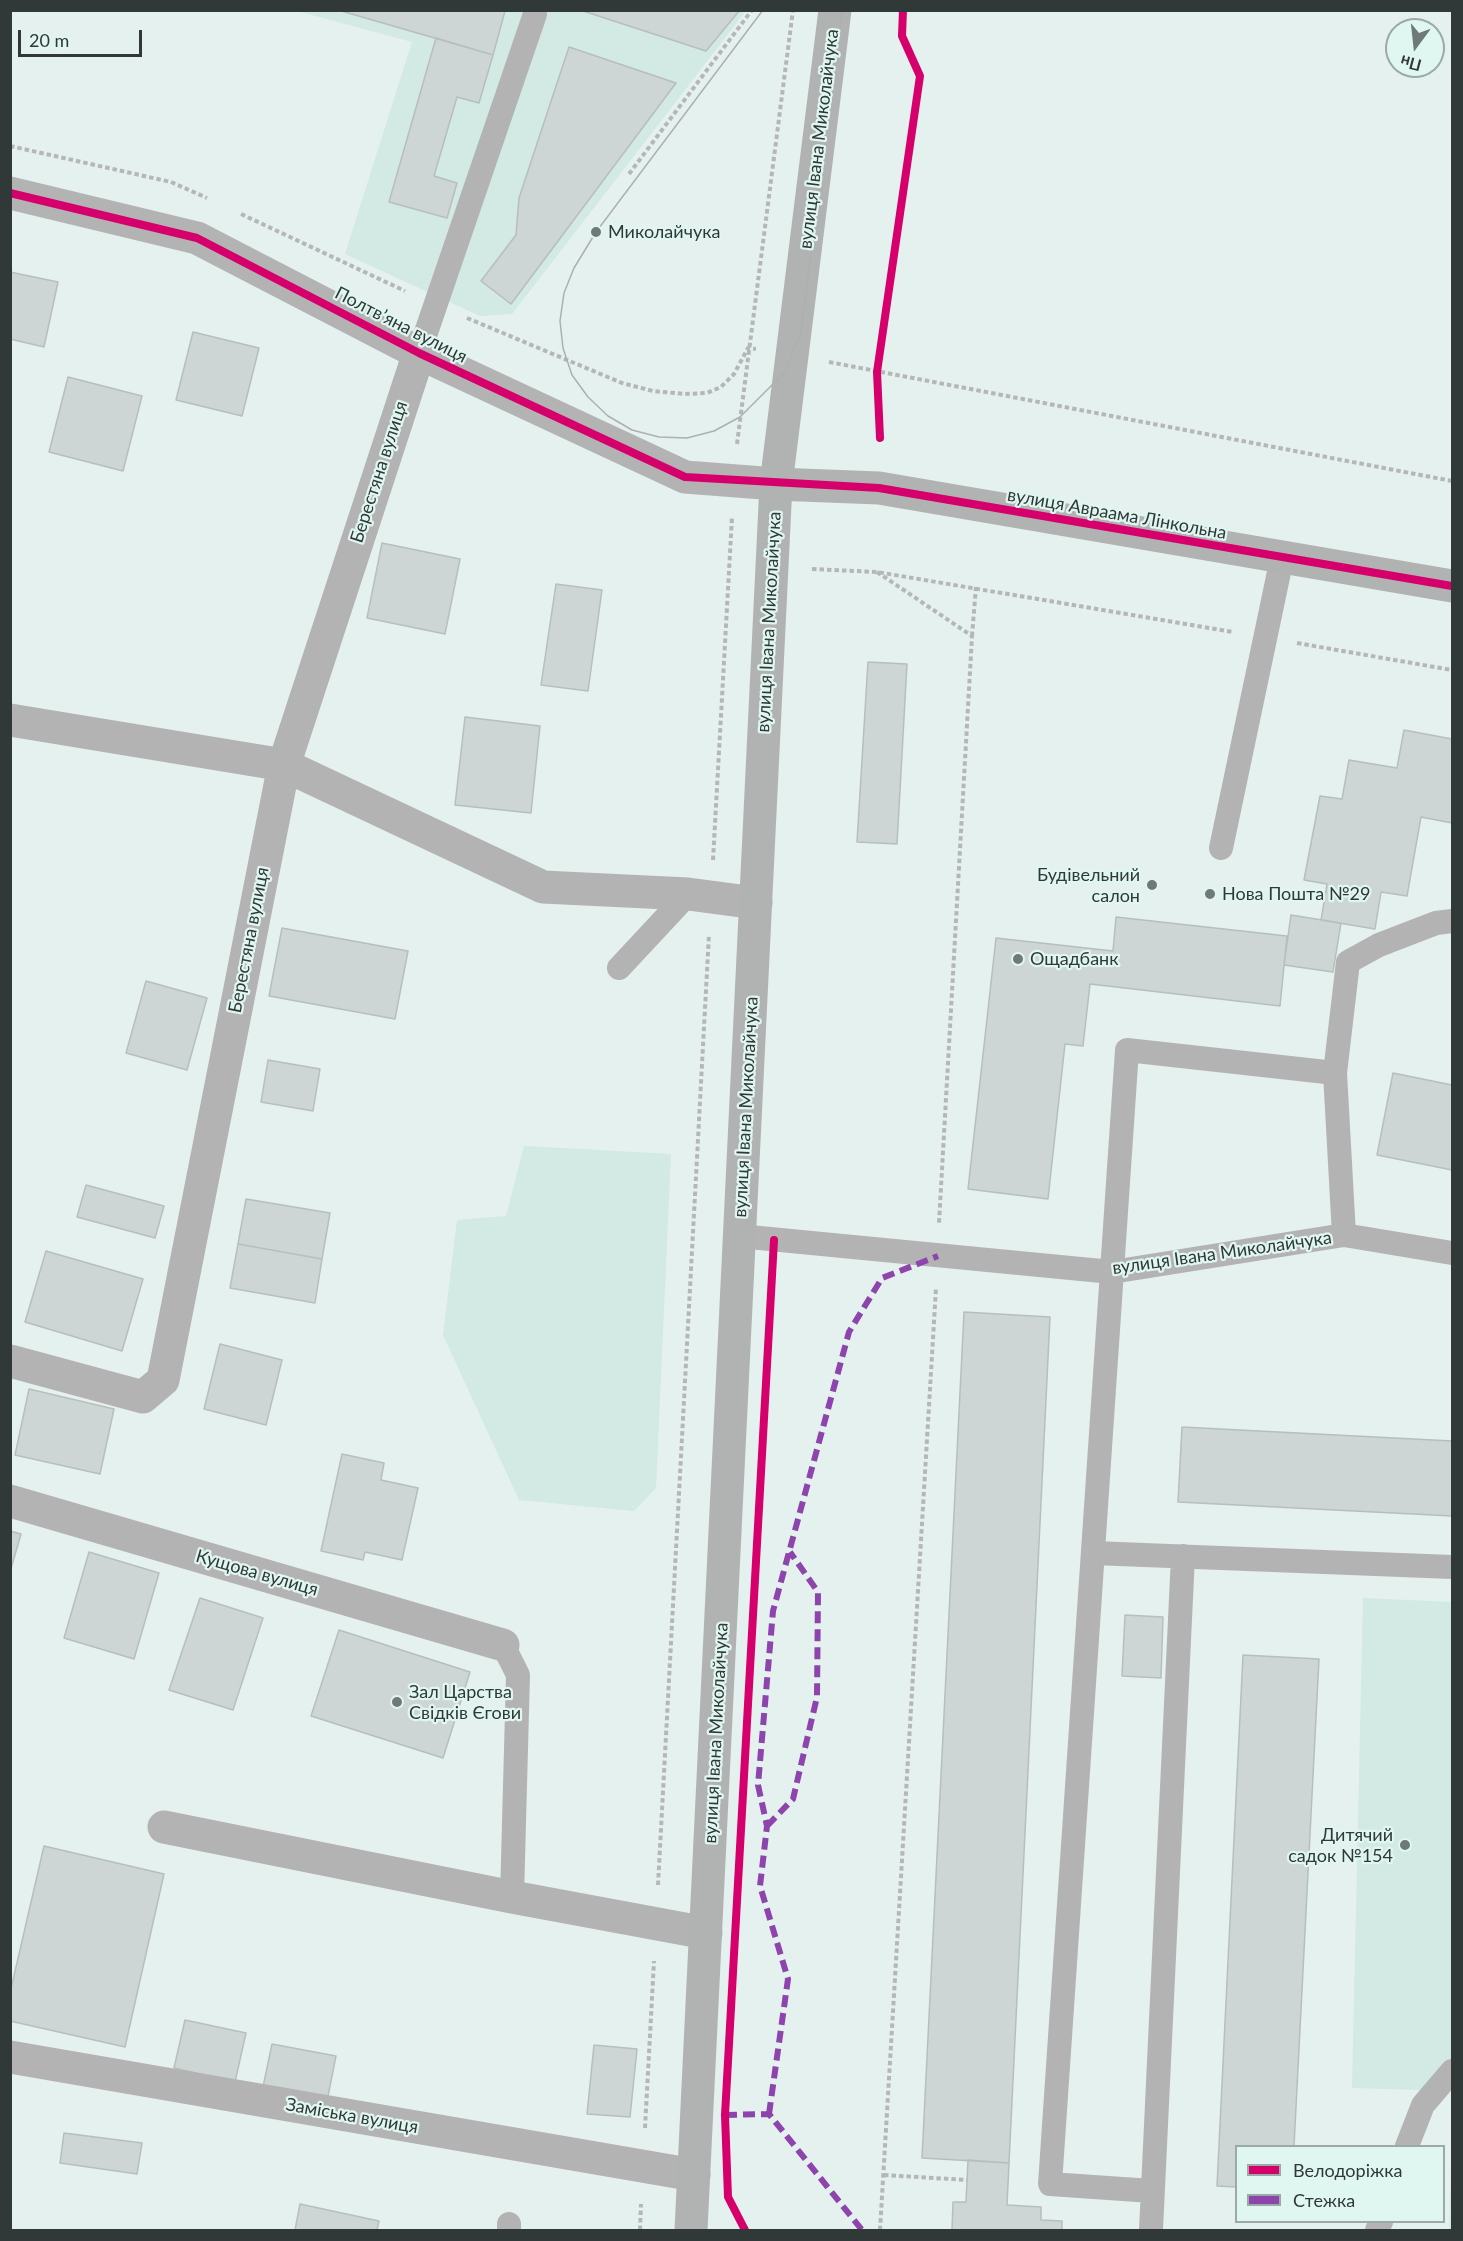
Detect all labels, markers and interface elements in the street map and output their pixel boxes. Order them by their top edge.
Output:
scale bar [21,18,146,56]
north arrow [1385,18,1445,78]
street label: вулиця Івана Миколайчука [795,28,843,250]
text: 20 m [29,29,69,51]
text: Пн [1398,52,1423,76]
place label: Миколайчука [608,221,720,243]
marker: Миколайчука [589,225,603,239]
street label: Полтвʼяна вулиця [331,282,471,368]
street label: Берестяна вулиця [346,398,412,546]
street label: вулиця Авраама Лінкольна [1006,484,1228,544]
street label: вулиця Івана Миколайчука [752,511,786,733]
place label: Будівельний салон [1037,864,1140,906]
street label: Берестяна вулиця [224,865,274,1015]
marker: Будівельний салон [1145,878,1159,892]
place label: Нова Пошта №29 [1222,883,1370,905]
marker: Нова Пошта №29 [1203,887,1217,901]
place label: Ощадбанк [1030,948,1119,970]
marker: Ощадбанк [1011,952,1025,966]
street label: вулиця Івана Миколайчука [729,996,763,1218]
street label: вулиця Івана Миколайчука [1111,1227,1333,1279]
street label: Кущова вулиця [193,1545,321,1601]
street label: вулиця Івана Миколайчука [699,1622,733,1844]
place label: Зал Царства Свідків Єгови [409,1681,521,1724]
marker: Зал Царства Свідків Єгови [390,1695,404,1709]
place label: Дитячий садок №154 [1288,1824,1393,1866]
marker: Дитячий садок №154 [1398,1838,1412,1852]
street label: Заміська вулиця [284,2094,420,2138]
legend [1235,2145,1445,2223]
text: Велодоріжка [1293,2159,1402,2181]
text: Стежка [1293,2189,1355,2211]

